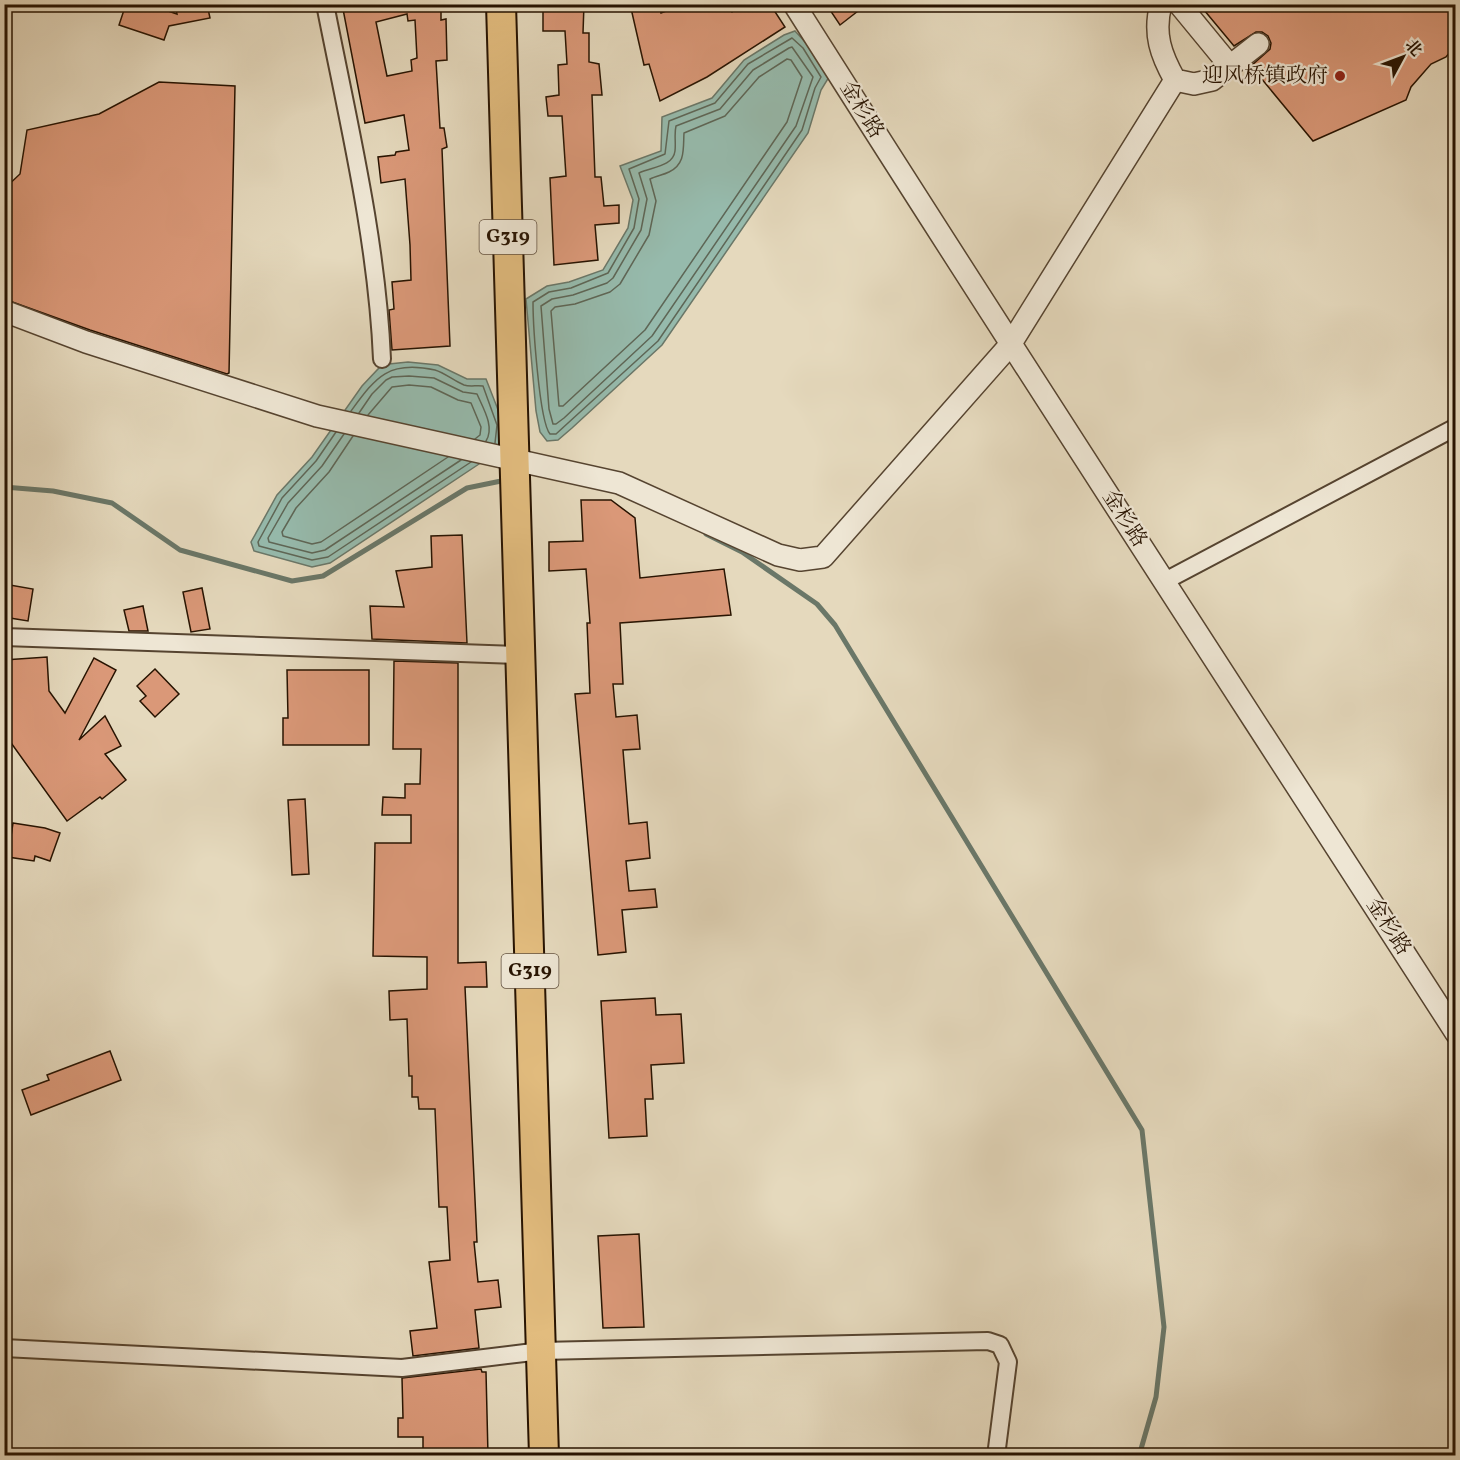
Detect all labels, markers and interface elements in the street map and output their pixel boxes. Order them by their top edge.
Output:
north arrow [1373,27,1433,87]
text: 北 [1399,35,1426,62]
place label: 迎风桥镇政府 [1202,62,1328,91]
marker: 迎风桥镇政府 [1333,69,1347,83]
street label: 金杉路 [832,76,890,144]
road number: G319 [480,220,536,254]
street label: 金杉路 [1095,485,1153,553]
street label: 金杉路 [1359,893,1417,961]
road number: G319 [502,954,558,988]

